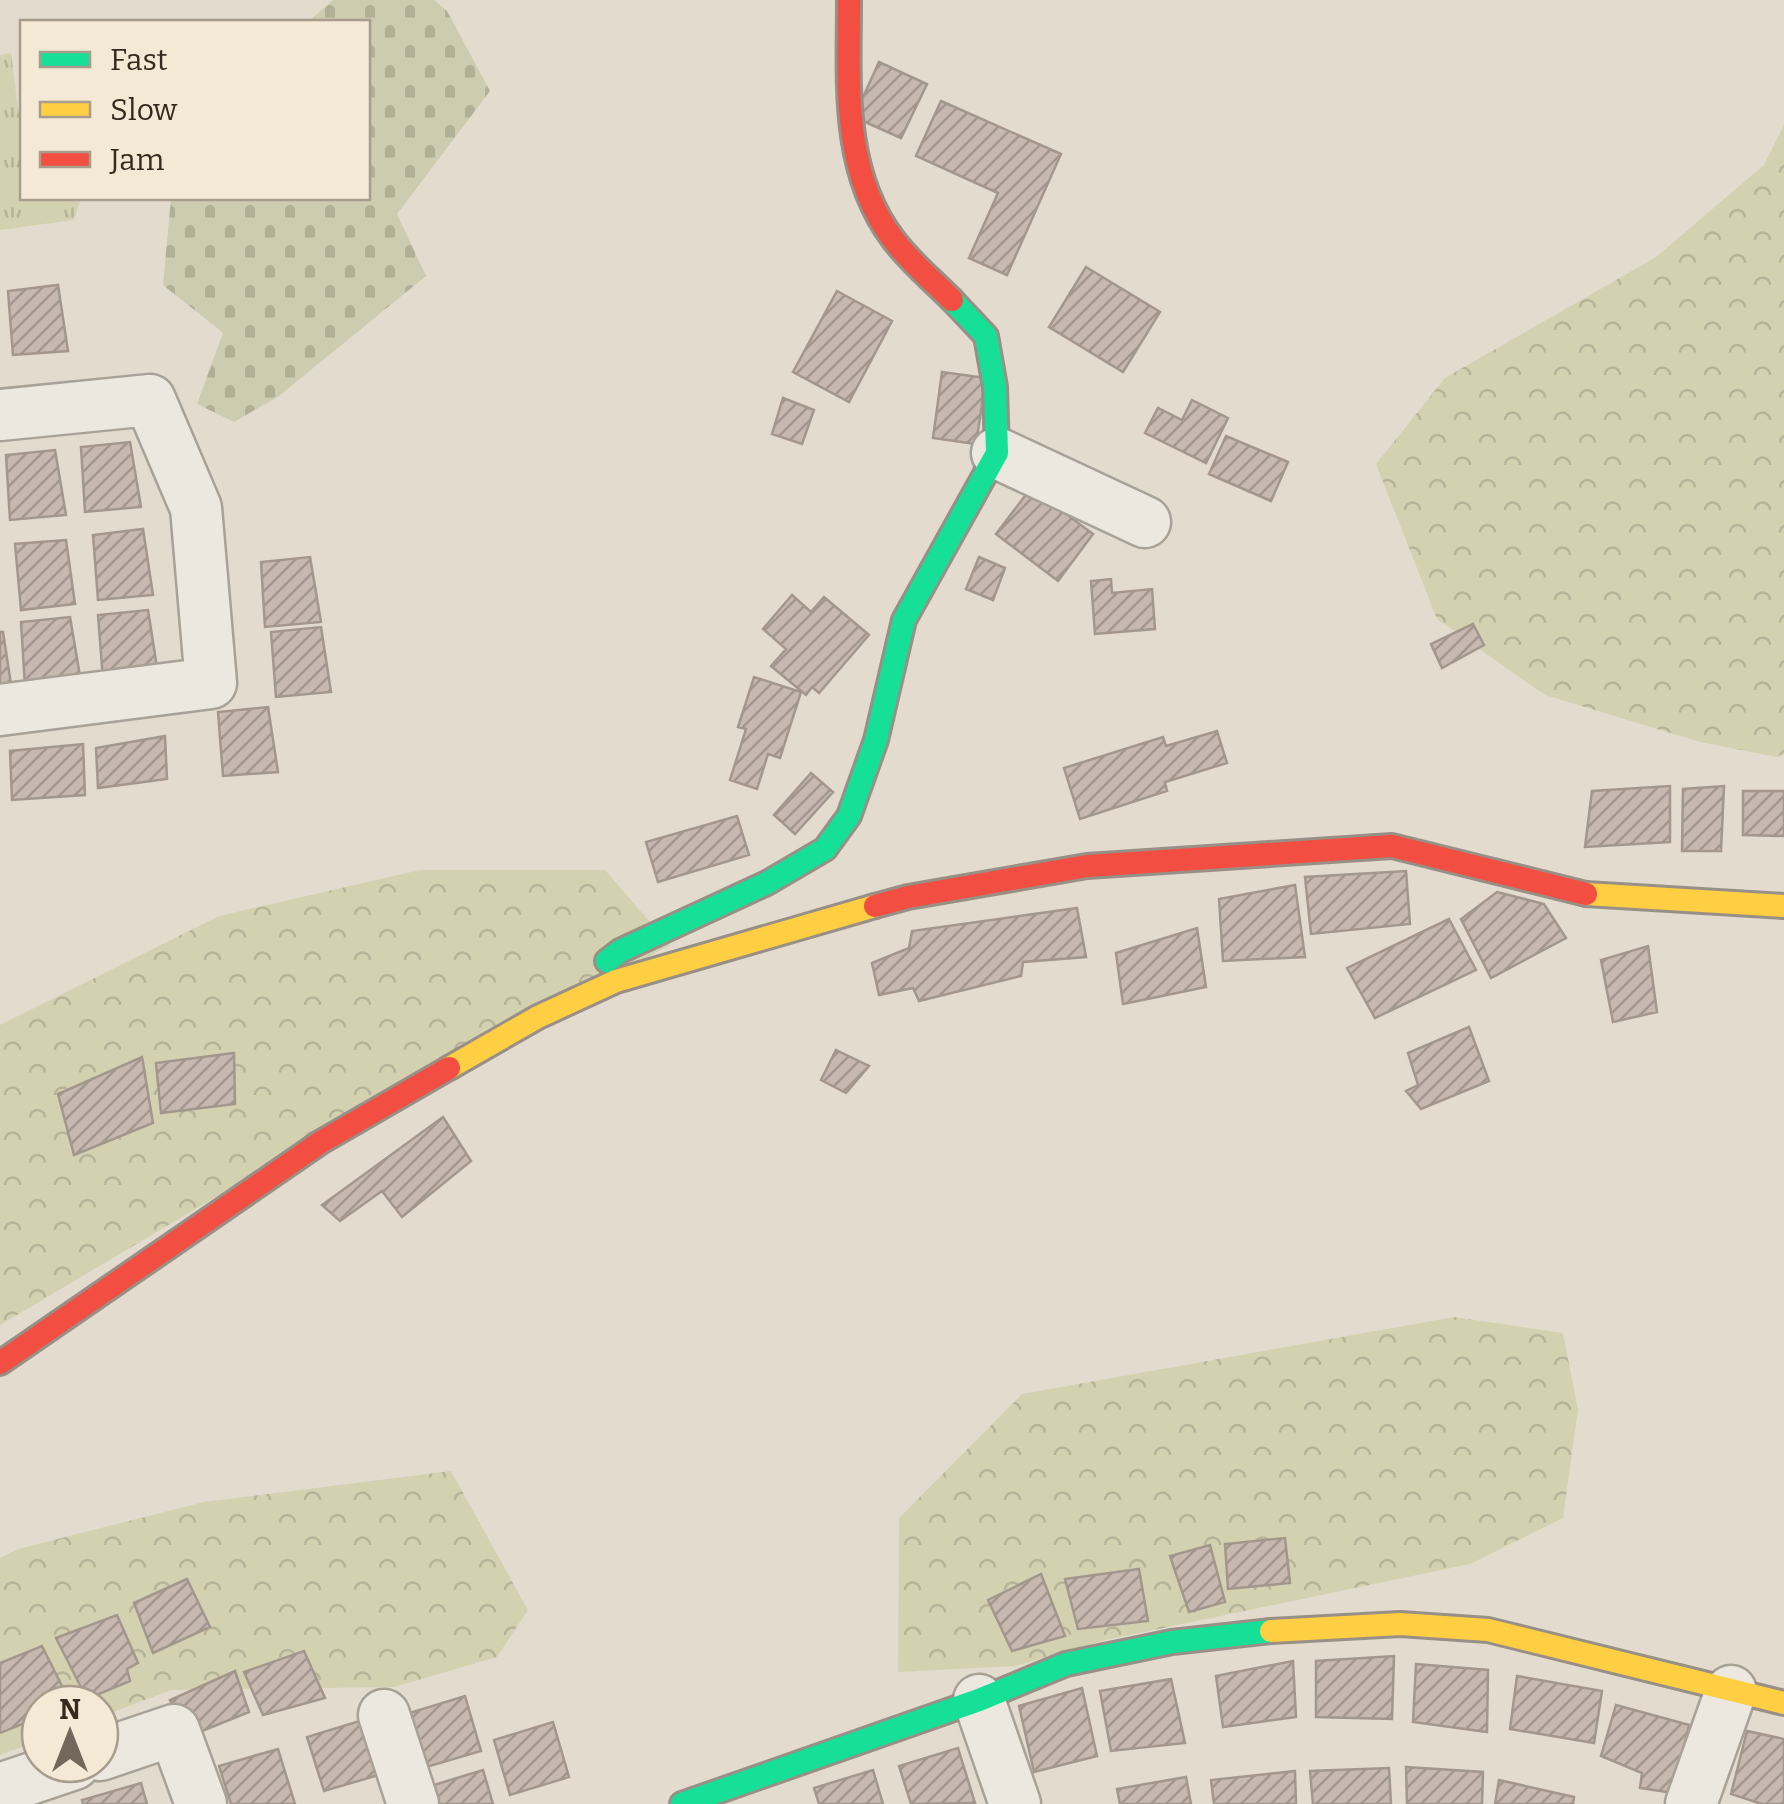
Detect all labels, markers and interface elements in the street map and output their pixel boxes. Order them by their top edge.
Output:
legend [20,20,370,200]
text: Fast [110,42,168,78]
text: Slow [110,92,178,128]
text: Jam [109,142,165,178]
north arrow [20,1684,120,1784]
text: N [59,1693,81,1726]

